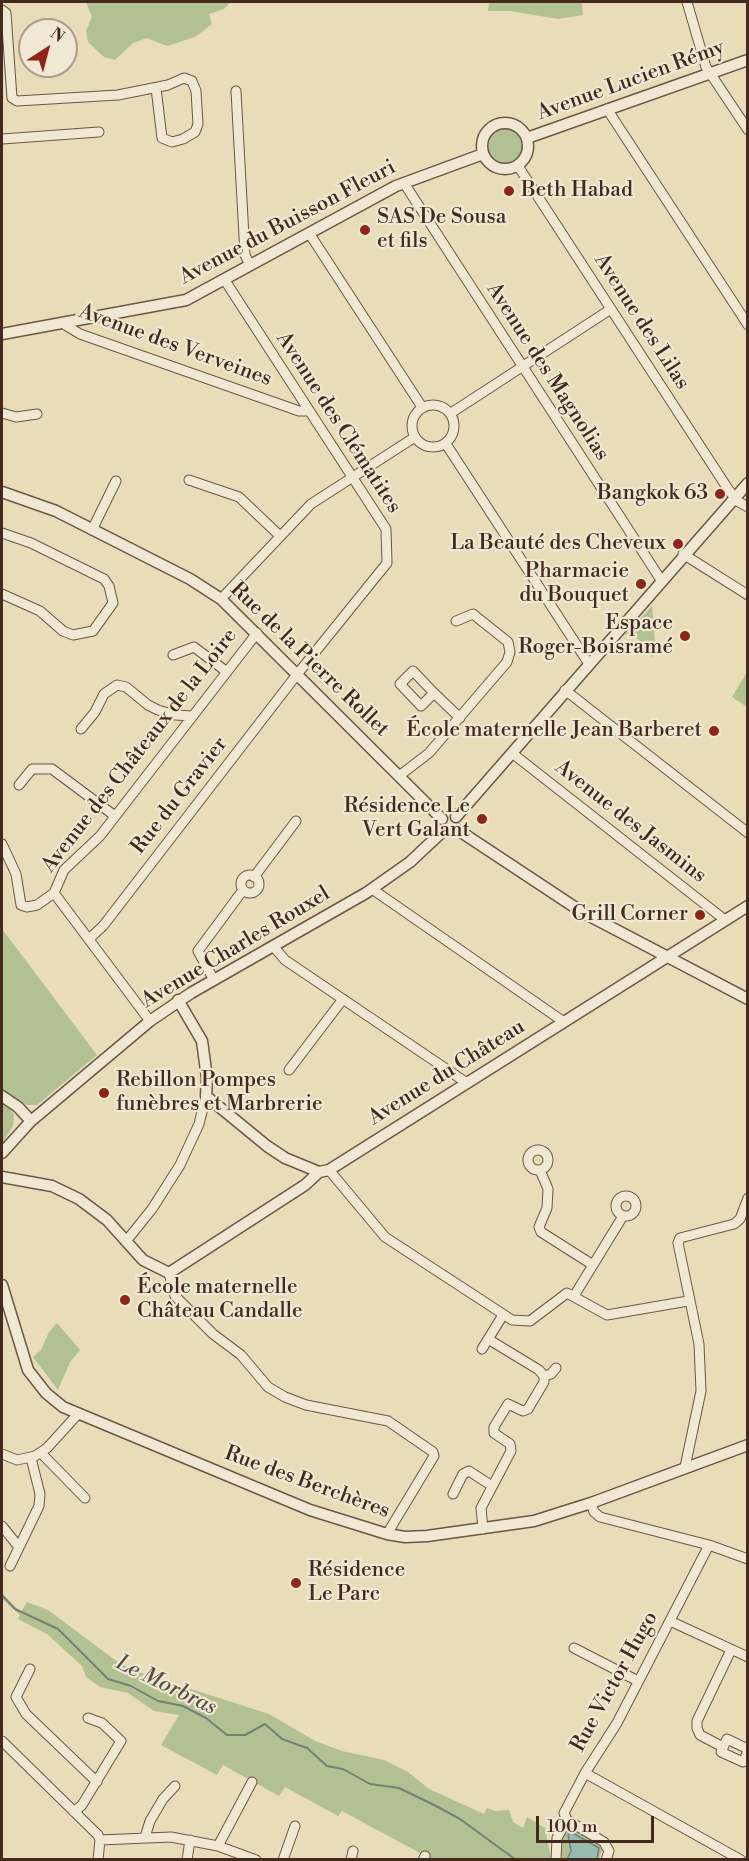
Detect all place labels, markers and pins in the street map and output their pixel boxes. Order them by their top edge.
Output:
place label: Beth Habad [521,178,633,204]
marker: Beth Habad [502,184,516,198]
place label: SAS De Sousa et fils [377,205,506,255]
marker: SAS De Sousa et fils [358,223,372,237]
place label: Bangkok 63 [597,481,708,507]
marker: Bangkok 63 [713,487,727,501]
place label: La Beauté des Cheveux [450,531,666,557]
marker: La Beauté des Cheveux [671,537,685,551]
place label: Pharmacie du Bouquet [519,559,629,609]
marker: Pharmacie du Bouquet [634,577,648,591]
place label: Espace Roger-Boisramé [518,611,673,661]
marker: Espace Roger-Boisramé [678,629,692,643]
place label: École maternelle Jean Barberet [406,718,702,744]
marker: École maternelle Jean Barberet [707,724,721,738]
place label: Résidence Le Vert Galant [344,794,470,844]
marker: Résidence Le Vert Galant [475,812,489,826]
place label: Grill Corner [572,902,688,928]
marker: Grill Corner [693,908,707,922]
place label: Rebillon Pompes funèbres et Marbrerie [116,1068,323,1118]
marker: Rebillon Pompes funèbres et Marbrerie [97,1086,111,1100]
place label: École maternelle Château Candalle [137,1275,303,1325]
marker: École maternelle Château Candalle [118,1293,132,1307]
place label: Résidence Le Parc [308,1558,405,1608]
marker: Résidence Le Parc [289,1576,303,1590]

